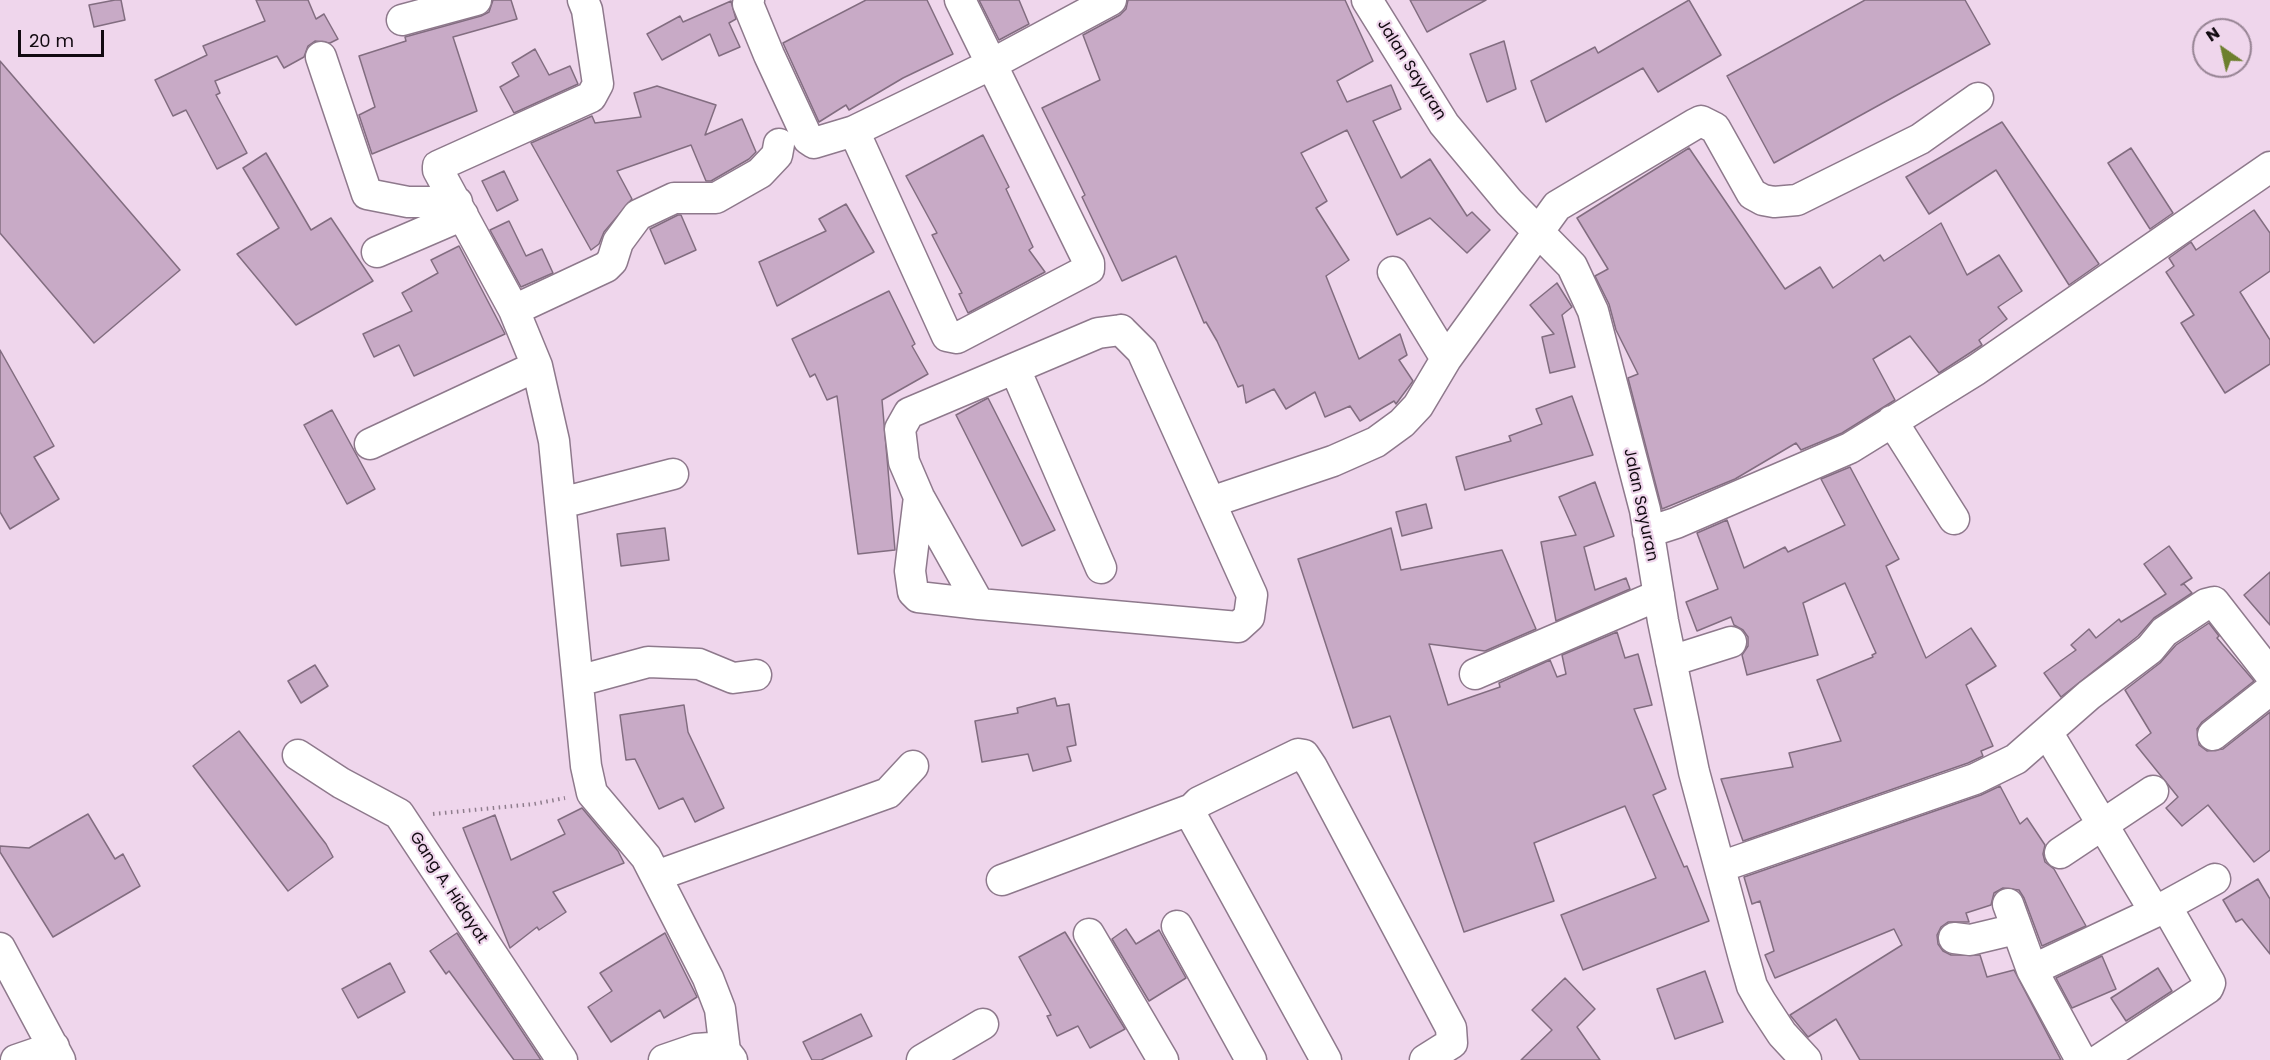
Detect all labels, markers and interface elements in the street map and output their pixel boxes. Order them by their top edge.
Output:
street label: Jalan Sayuran [1372,16,1450,124]
scale bar [21,18,106,56]
north arrow [2192,18,2252,78]
text: N [2201,21,2224,47]
text: 20 m [29,28,74,53]
street label: Jalan Sayuran [1619,447,1661,563]
street label: Gang A. Hidayat [405,829,491,947]

